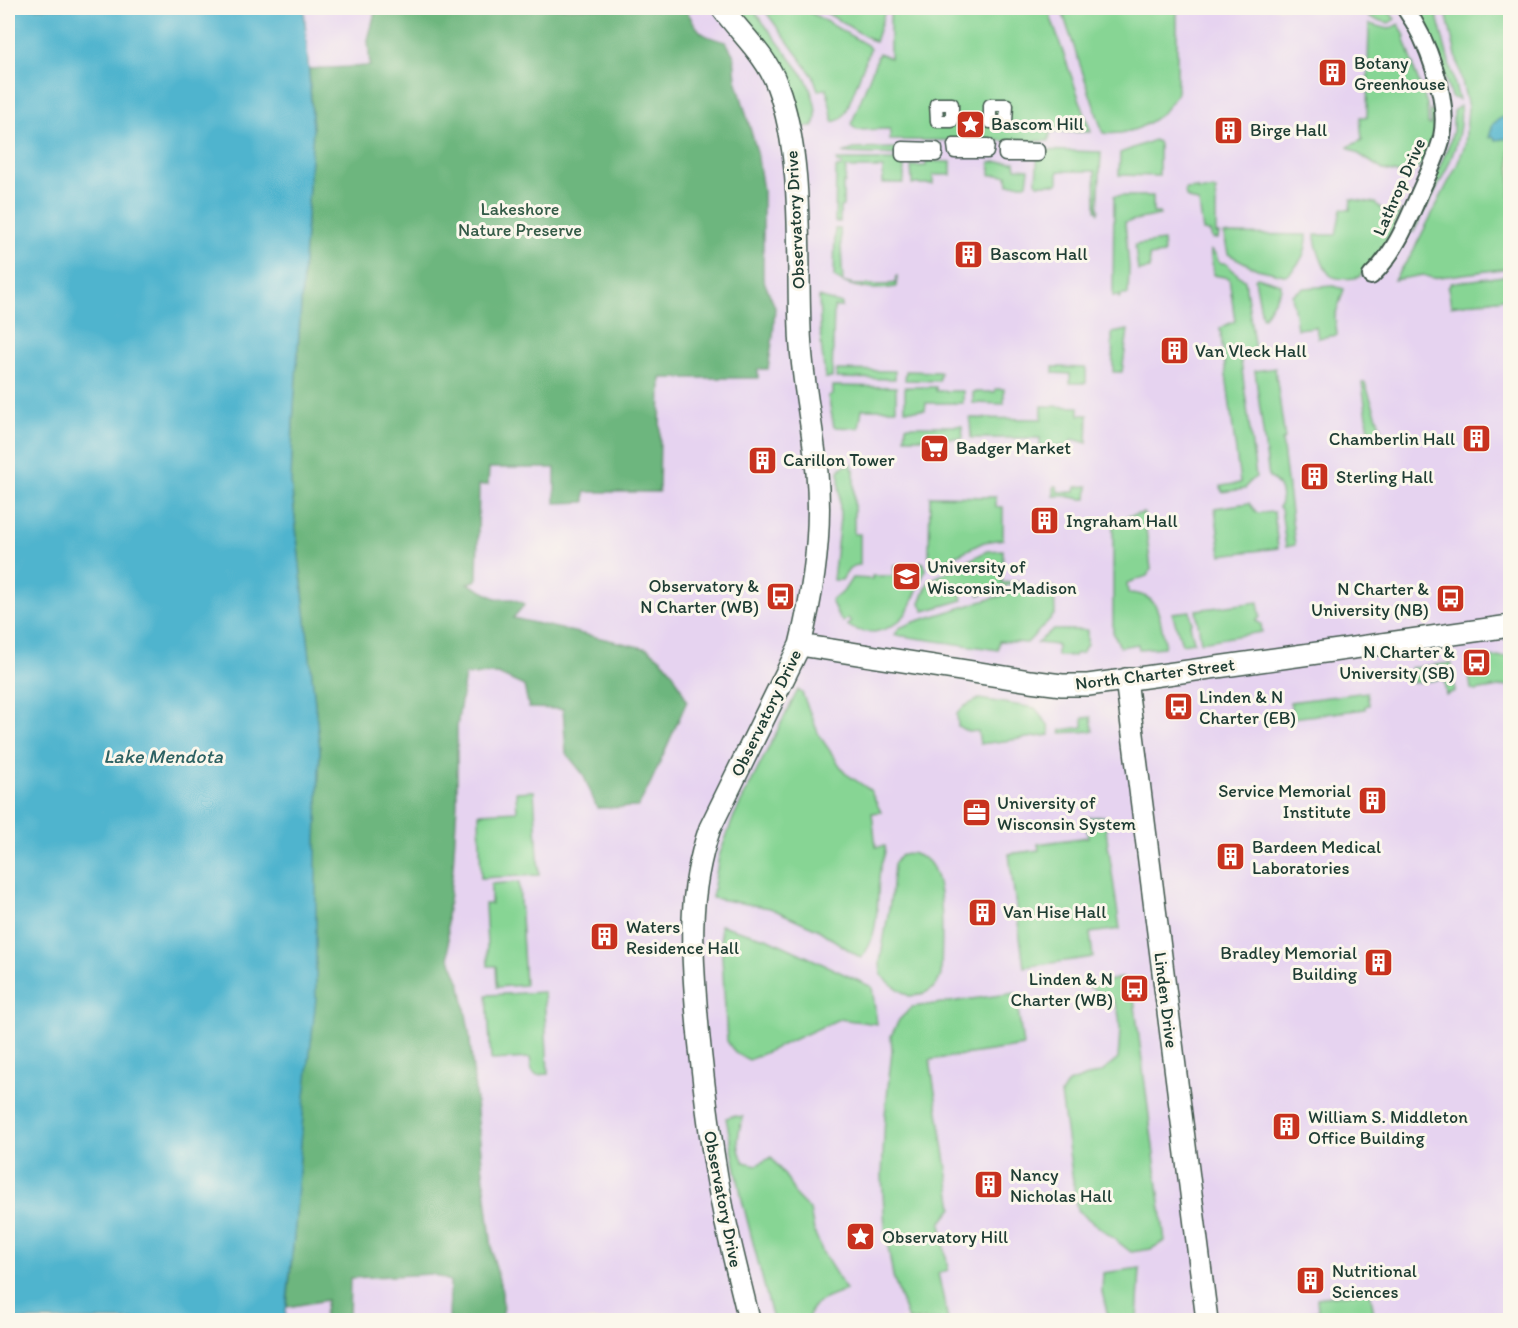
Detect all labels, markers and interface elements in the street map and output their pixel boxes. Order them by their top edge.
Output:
place label: Botany Greenhouse [1354,52,1446,95]
building icon: Botany Greenhouse [1317,57,1349,89]
place icon: Bascom Hill [954,108,986,140]
place label: Bascom Hill [991,113,1084,135]
building icon: Birge Hall [1213,114,1245,146]
place label: Birge Hall [1250,119,1327,141]
street label: Lathrop Drive [1368,135,1430,239]
street label: Observatory Drive [780,150,810,290]
park label: Lakeshore Nature Preserve [458,198,582,241]
building icon: Bascom Hall [953,238,985,270]
place label: Bascom Hall [990,243,1088,265]
building icon: Van Vleck Hall [1158,335,1190,367]
place label: Van Vleck Hall [1195,340,1307,362]
building icon: Chamberlin Hall [1460,423,1492,455]
place label: Chamberlin Hall [1329,428,1455,450]
supermarket icon: Badger Market [919,432,951,464]
place label: Badger Market [956,437,1071,459]
building icon: Carillon Tower [746,444,778,476]
place label: Carillon Tower [783,449,896,471]
building icon: Sterling Hall [1299,461,1331,493]
place label: Sterling Hall [1336,466,1433,488]
building icon: Ingraham Hall [1029,505,1061,537]
place label: Ingraham Hall [1066,510,1178,532]
place label: University of Wisconsin-Madison [927,556,1077,599]
school or university icon: University of Wisconsin-Madison [890,561,922,593]
place label: Observatory & N Charter (WB) [640,575,759,618]
place label: N Charter & University (NB) [1311,578,1429,621]
bus stop icon: Observatory & N Charter (WB) [764,580,796,612]
bus stop icon: N Charter & University (NB) [1434,583,1466,615]
place label: N Charter & University (SB) [1339,641,1455,684]
street label: Observatory Drive [726,646,806,780]
bus stop icon: N Charter & University (SB) [1460,646,1492,678]
street label: North Charter Street [1074,653,1236,695]
place label: Linden & N Charter (EB) [1199,686,1296,729]
bus stop icon: Linden & N Charter (EB) [1162,691,1194,723]
water label: Lake Mendota [103,744,224,768]
place label: Service Memorial Institute [1218,780,1351,823]
building icon: Service Memorial Institute [1356,785,1388,817]
place label: University of Wisconsin System [997,792,1136,835]
office icon: University of Wisconsin System [960,797,992,829]
place label: Bardeen Medical Laboratories [1252,836,1381,879]
building icon: Bardeen Medical Laboratories [1215,841,1247,873]
building icon: Van Hise Hall [966,896,998,928]
place label: Van Hise Hall [1003,901,1106,923]
place label: Waters Residence Hall [626,916,739,959]
building icon: Waters Residence Hall [589,921,621,953]
place label: Bradley Memorial Building [1220,942,1358,985]
building icon: Bradley Memorial Building [1362,947,1394,979]
street label: Linden Drive [1149,951,1183,1049]
place label: Linden & N Charter (WB) [1011,968,1113,1011]
bus stop icon: Linden & N Charter (WB) [1118,973,1150,1005]
place label: William S. Middleton Office Building [1308,1106,1468,1149]
building icon: William S. Middleton Office Building [1271,1111,1303,1143]
street label: Observatory Drive [699,1129,747,1269]
place label: Nancy Nicholas Hall [1010,1164,1112,1207]
building icon: Nancy Nicholas Hall [973,1169,1005,1201]
place icon: Observatory Hill [845,1221,877,1253]
place label: Observatory Hill [882,1226,1008,1248]
place label: Nutritional Sciences [1332,1260,1417,1303]
building icon: Nutritional Sciences [1295,1265,1327,1297]

